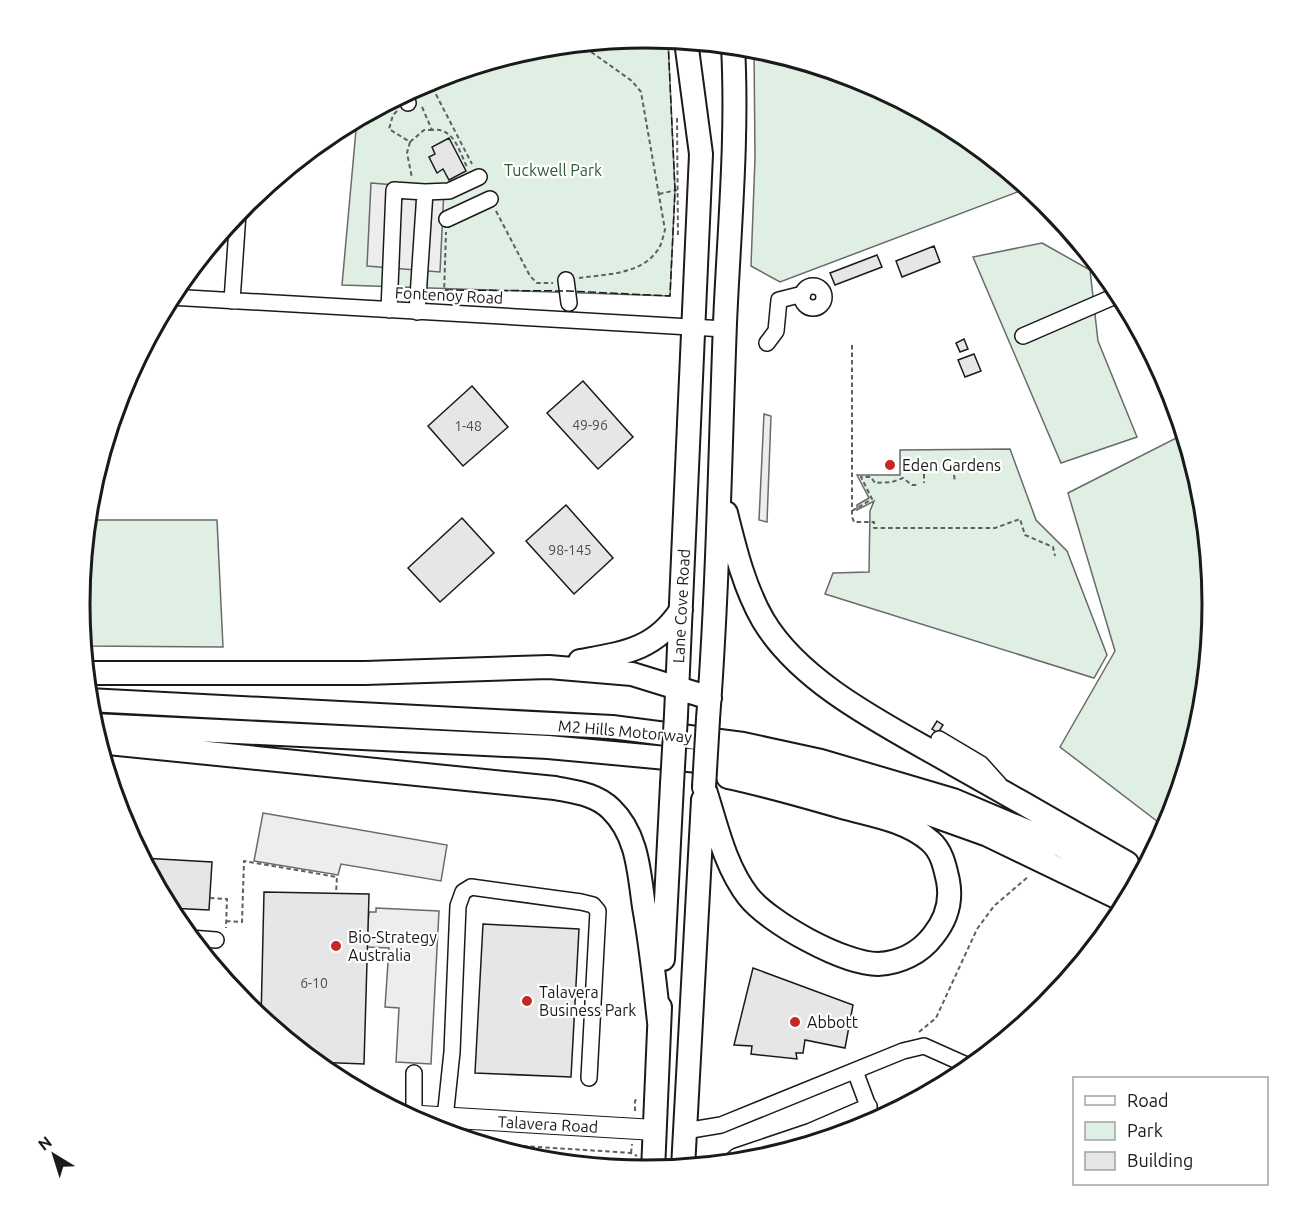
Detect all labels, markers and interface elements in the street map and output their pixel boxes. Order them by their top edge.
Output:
park label: Tuckwell Park [504,161,602,179]
street label: Fontenoy Road [394,283,504,307]
house number: 49-96 [572,417,608,433]
house number: 1-48 [454,418,482,434]
place label: Eden Gardens [902,456,1001,474]
marker: Eden Gardens [883,458,897,472]
house number: 98-145 [548,542,592,558]
street label: Lane Cove Road [669,548,693,664]
street label: M2 Hills Motorway [557,716,693,746]
place label: Bio-Strategy Australia [348,928,437,964]
marker: Bio-Strategy Australia [329,939,343,953]
house number: 6-10 [300,975,328,991]
place label: Talavera Business Park [539,983,636,1019]
marker: Talavera Business Park [520,994,534,1008]
place label: Abbott [807,1013,859,1031]
marker: Abbott [788,1015,802,1029]
legend [1073,1077,1268,1185]
text: Road [1127,1090,1169,1110]
street label: Talavera Road [497,1112,599,1136]
text: Park [1127,1120,1163,1140]
north arrow [24,1125,84,1185]
text: N [35,1132,55,1154]
text: Building [1127,1150,1193,1170]

